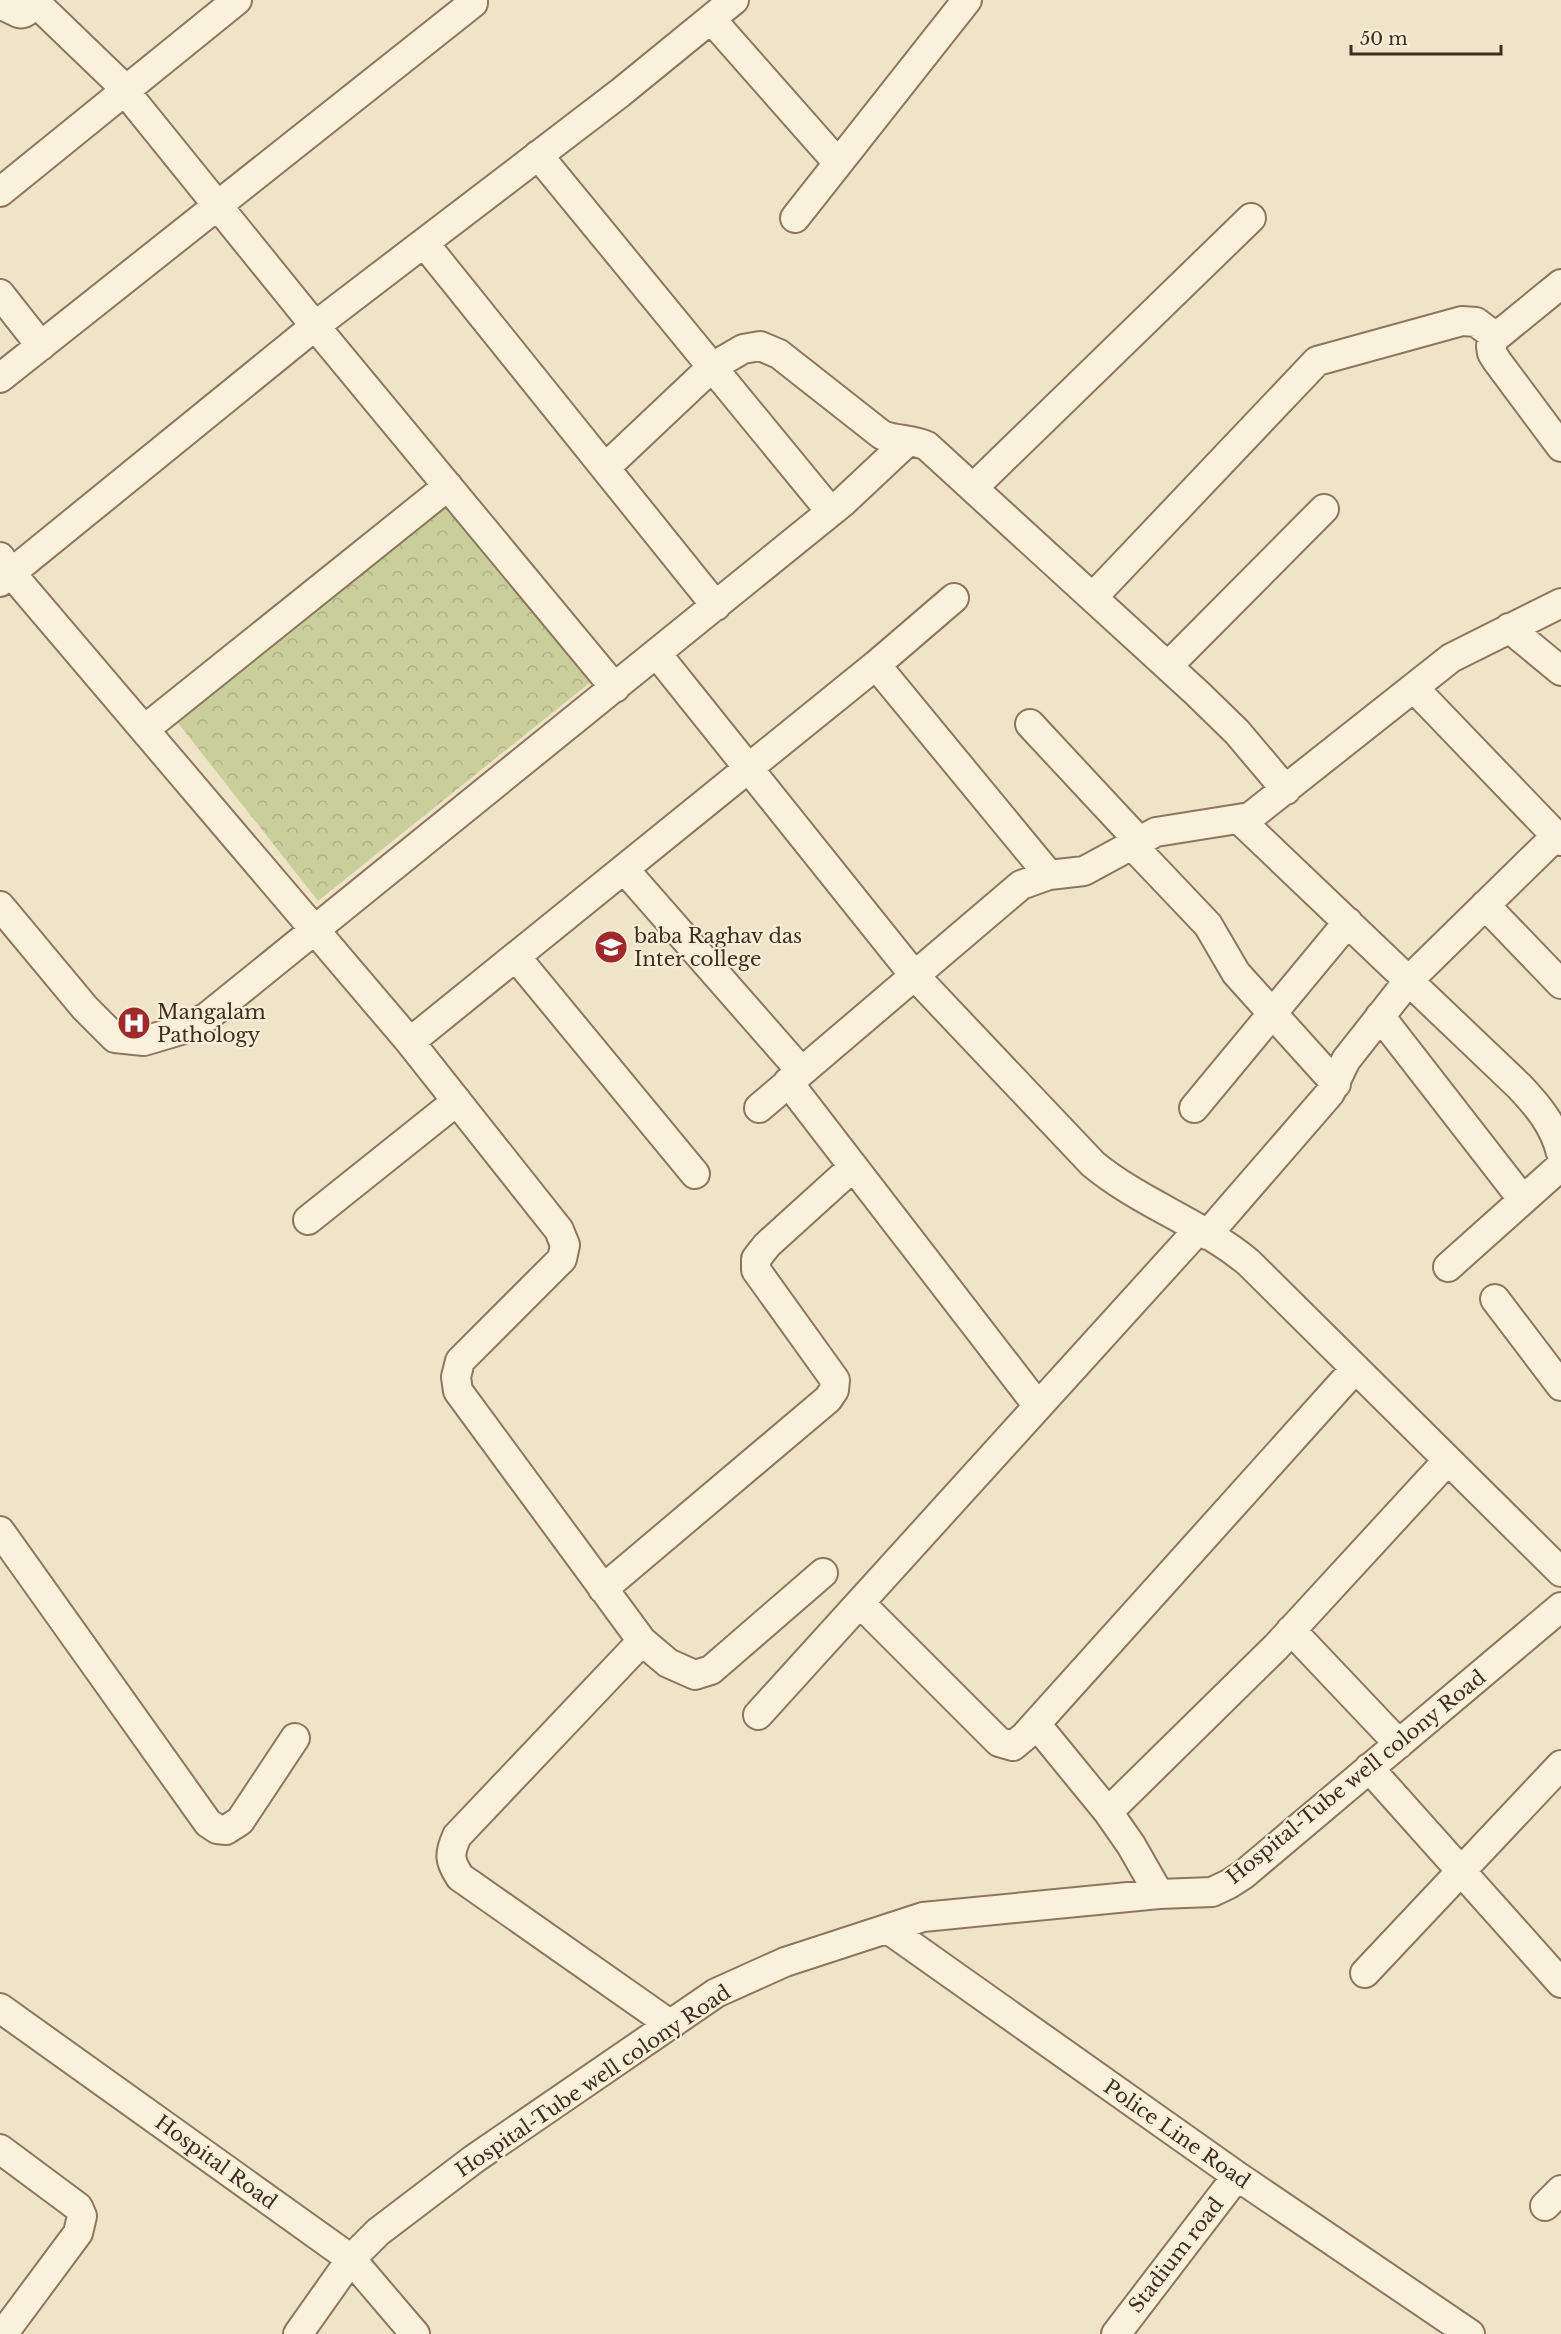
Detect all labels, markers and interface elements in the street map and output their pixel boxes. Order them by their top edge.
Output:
scale bar [1351,18,1501,56]
text: 50 m [1360,28,1408,50]
place label: baba Raghav das Inter college [633,924,802,971]
school or university icon: baba Raghav das Inter college [593,929,629,965]
place label: Mangalam Pathology [157,1000,266,1047]
hospital icon: Mangalam Pathology [116,1005,152,1041]
street label: Hospital-Tube well colony Road [1222,1665,1490,1889]
street label: Hospital-Tube well colony Road [451,1980,735,2182]
street label: Police Line Road [1099,2075,1255,2193]
street label: Hospital Road [150,2110,282,2214]
street label: Stadium road [1124,2193,1228,2317]

